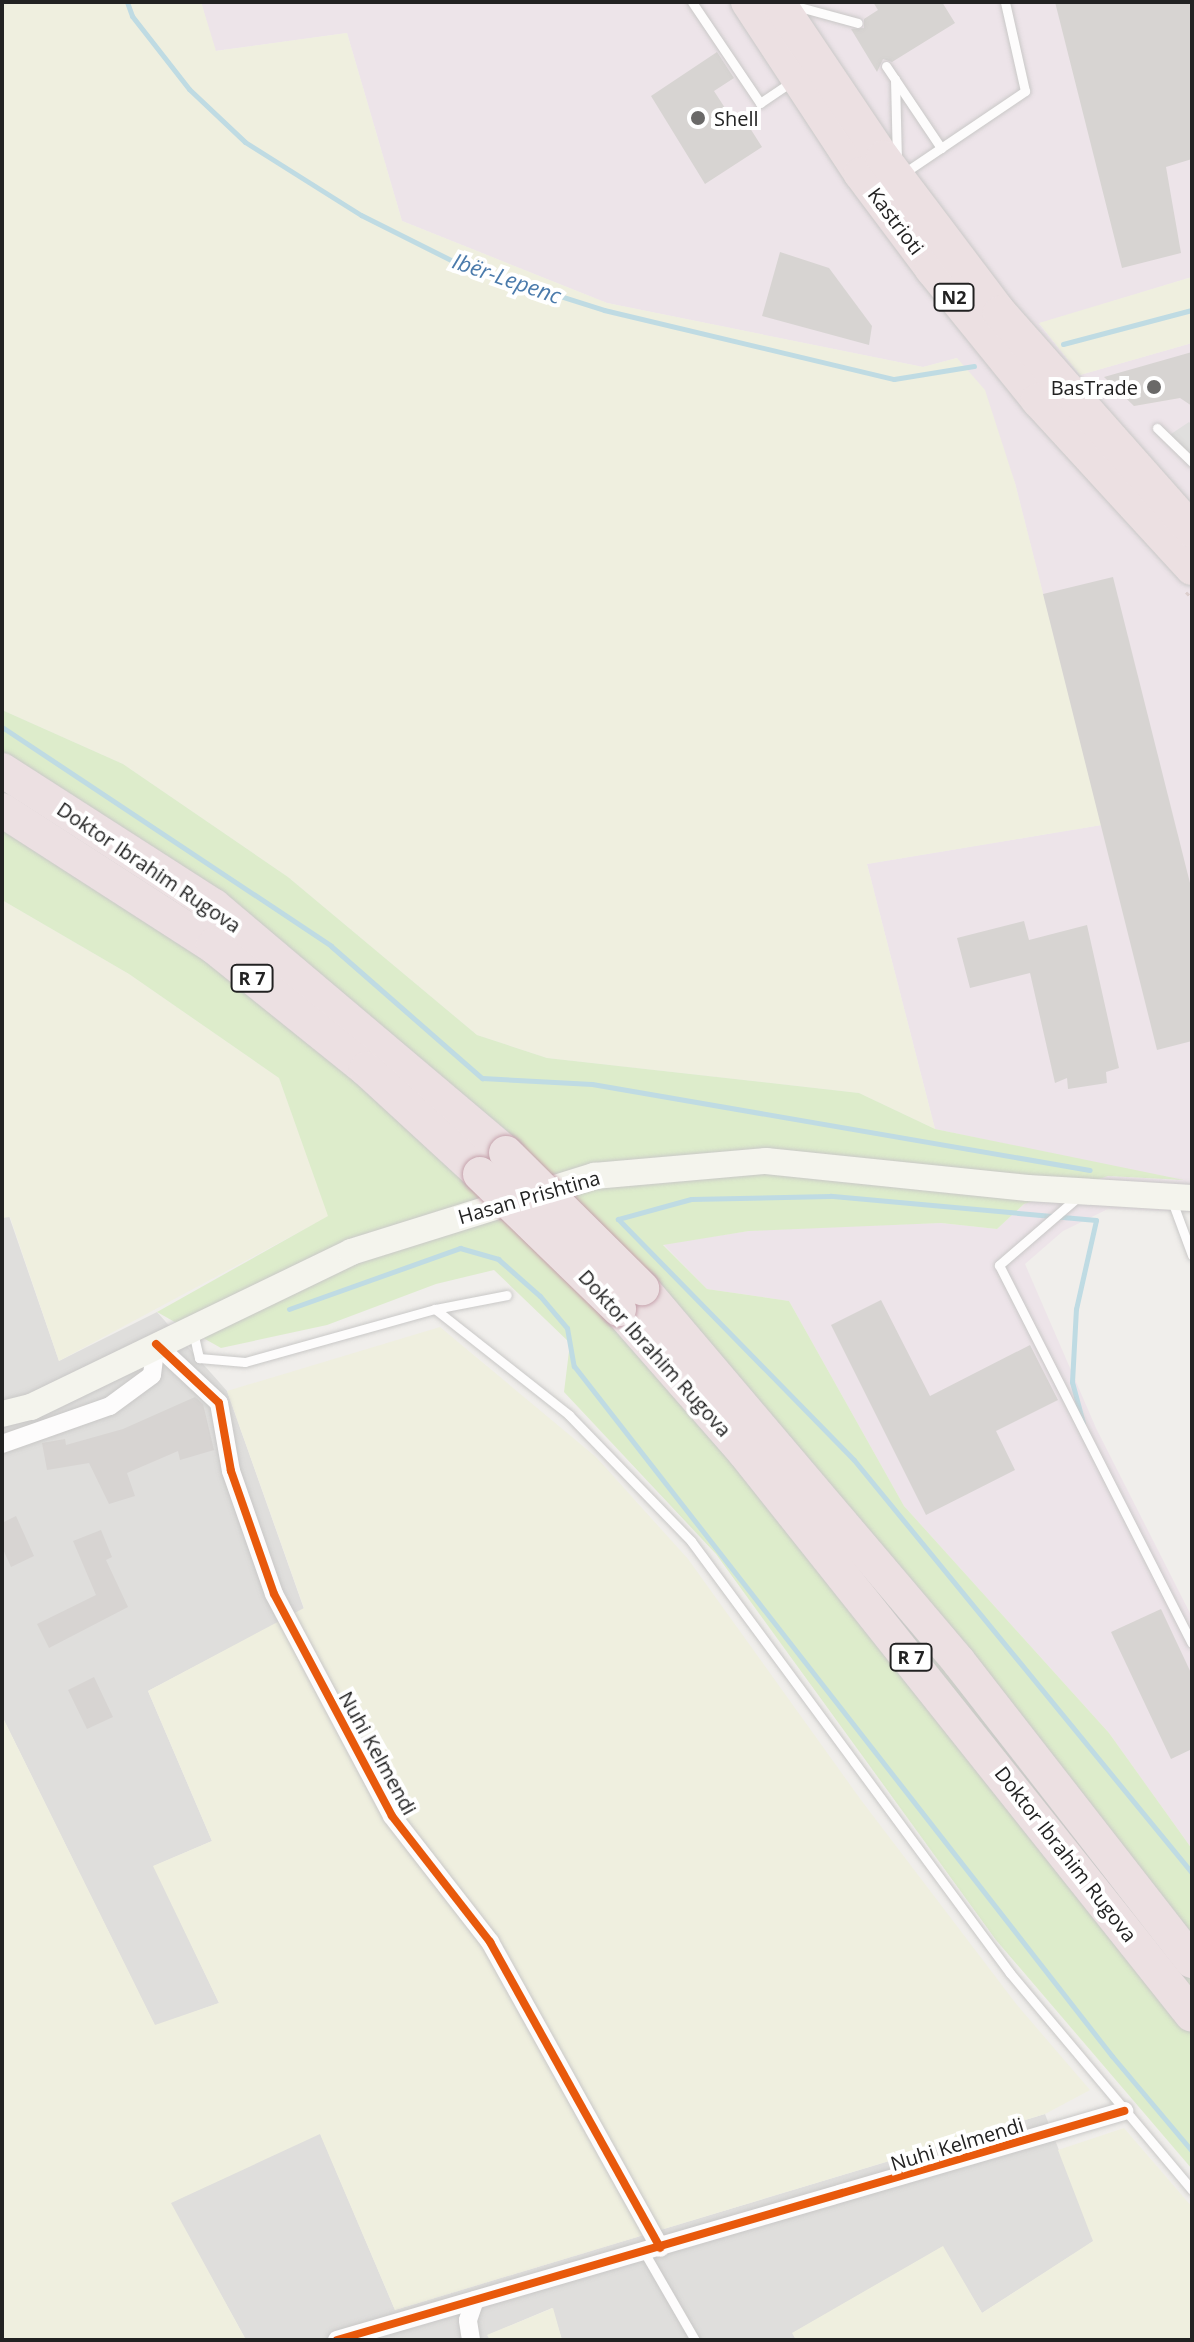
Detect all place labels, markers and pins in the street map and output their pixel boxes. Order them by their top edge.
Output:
place label: Shell [714,106,759,130]
marker: Shell [689,109,707,127]
place label: BasTrade [1051,375,1138,399]
marker: BasTrade [1145,378,1163,396]

